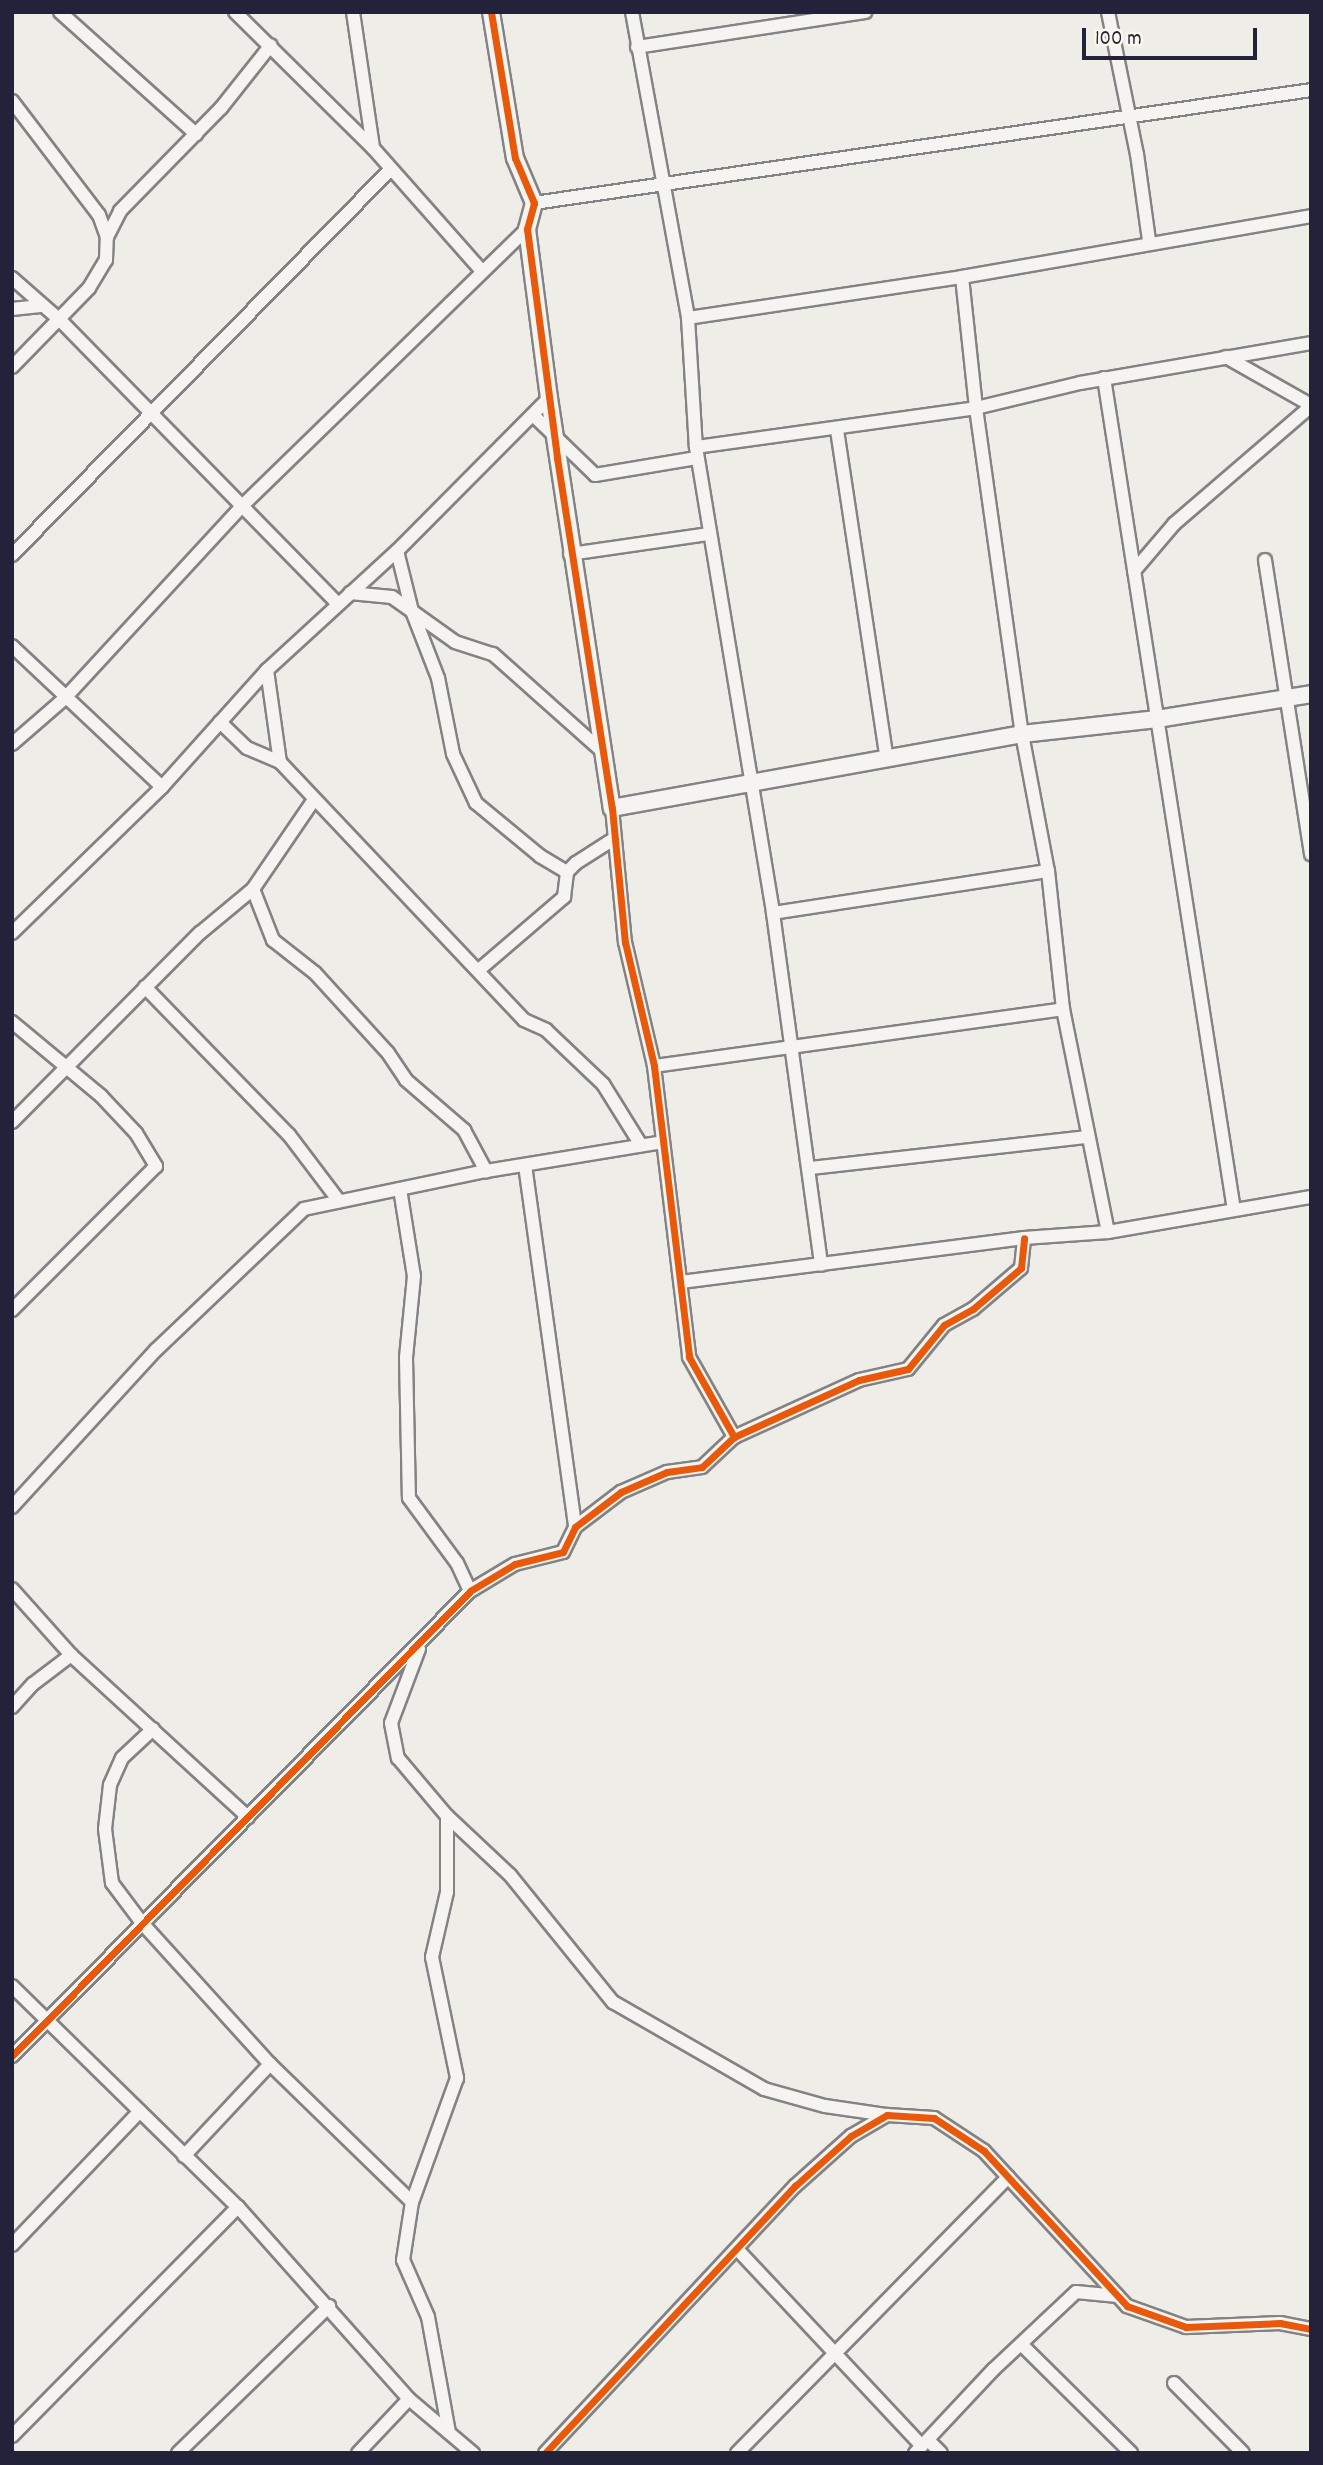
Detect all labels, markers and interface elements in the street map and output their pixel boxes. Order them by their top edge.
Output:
scale bar [1085,14,1260,58]
text: 100 m [1095,25,1142,55]

